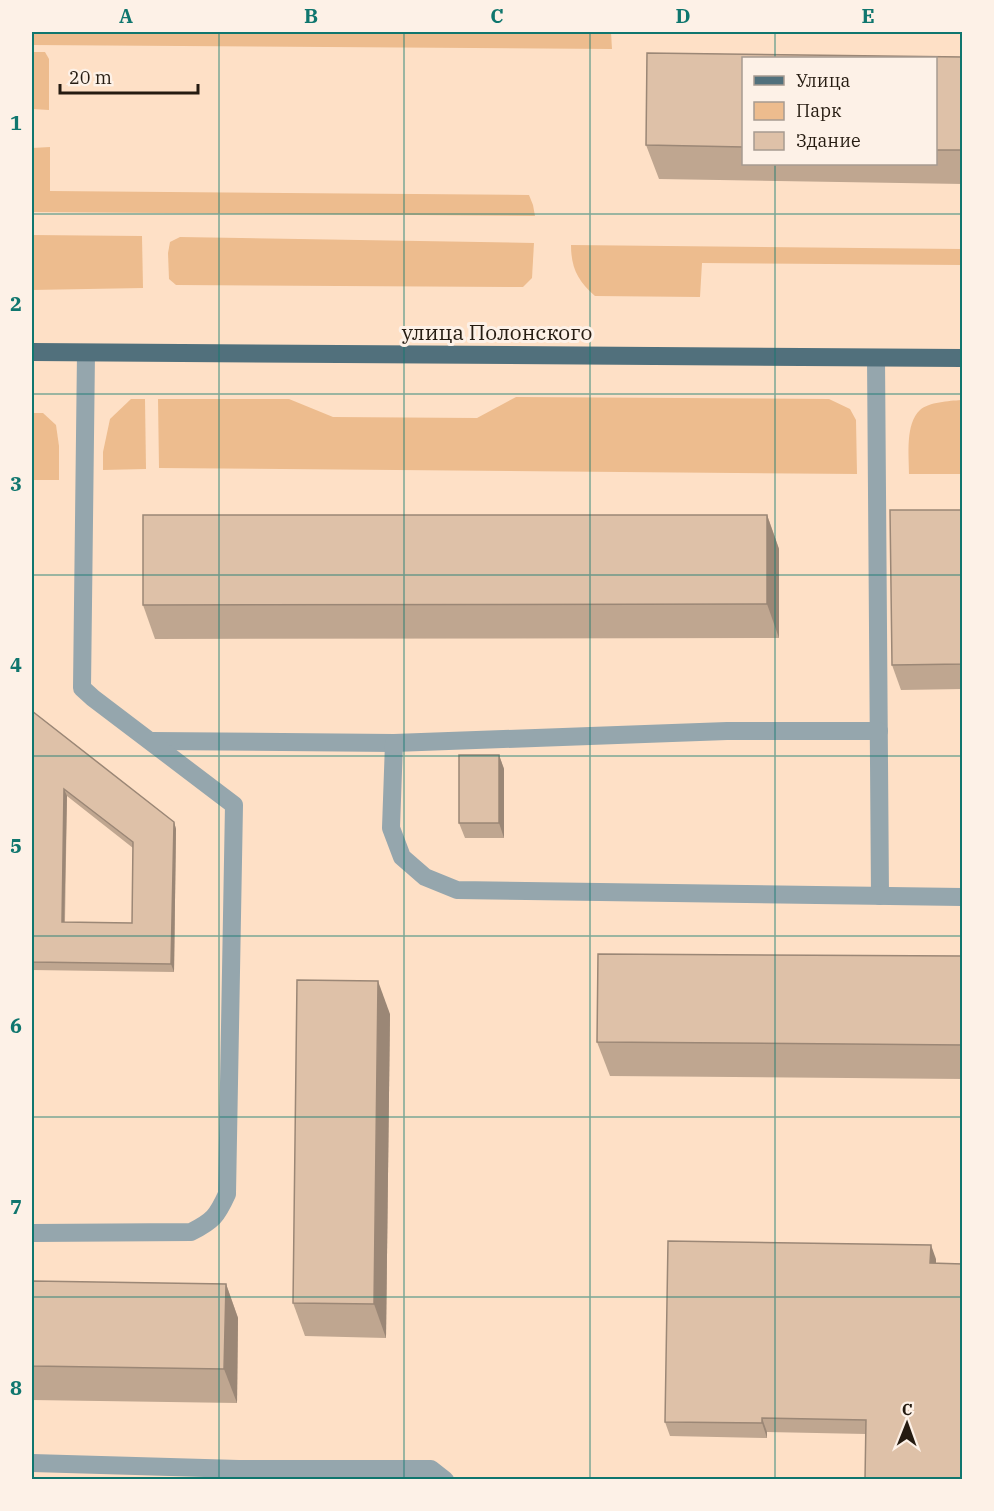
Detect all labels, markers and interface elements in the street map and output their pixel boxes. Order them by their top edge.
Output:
text: A [119,2,133,29]
text: B [304,2,318,29]
text: C [490,2,504,29]
text: D [675,2,691,29]
text: E [861,2,875,29]
scale bar [60,57,198,95]
legend [742,57,937,165]
text: 20 m [69,66,112,89]
text: Улица [796,69,851,92]
text: Парк [796,99,842,122]
text: 1 [10,109,22,136]
text: Здание [796,129,861,152]
text: 2 [10,290,22,317]
street label: улица Полонского [402,318,592,346]
text: 3 [10,470,22,497]
text: 4 [10,651,22,678]
text: 5 [10,832,22,859]
text: 6 [10,1012,22,1039]
text: 7 [10,1193,22,1220]
text: 8 [10,1374,22,1401]
north arrow [877,1394,937,1454]
text: С [902,1399,913,1419]

